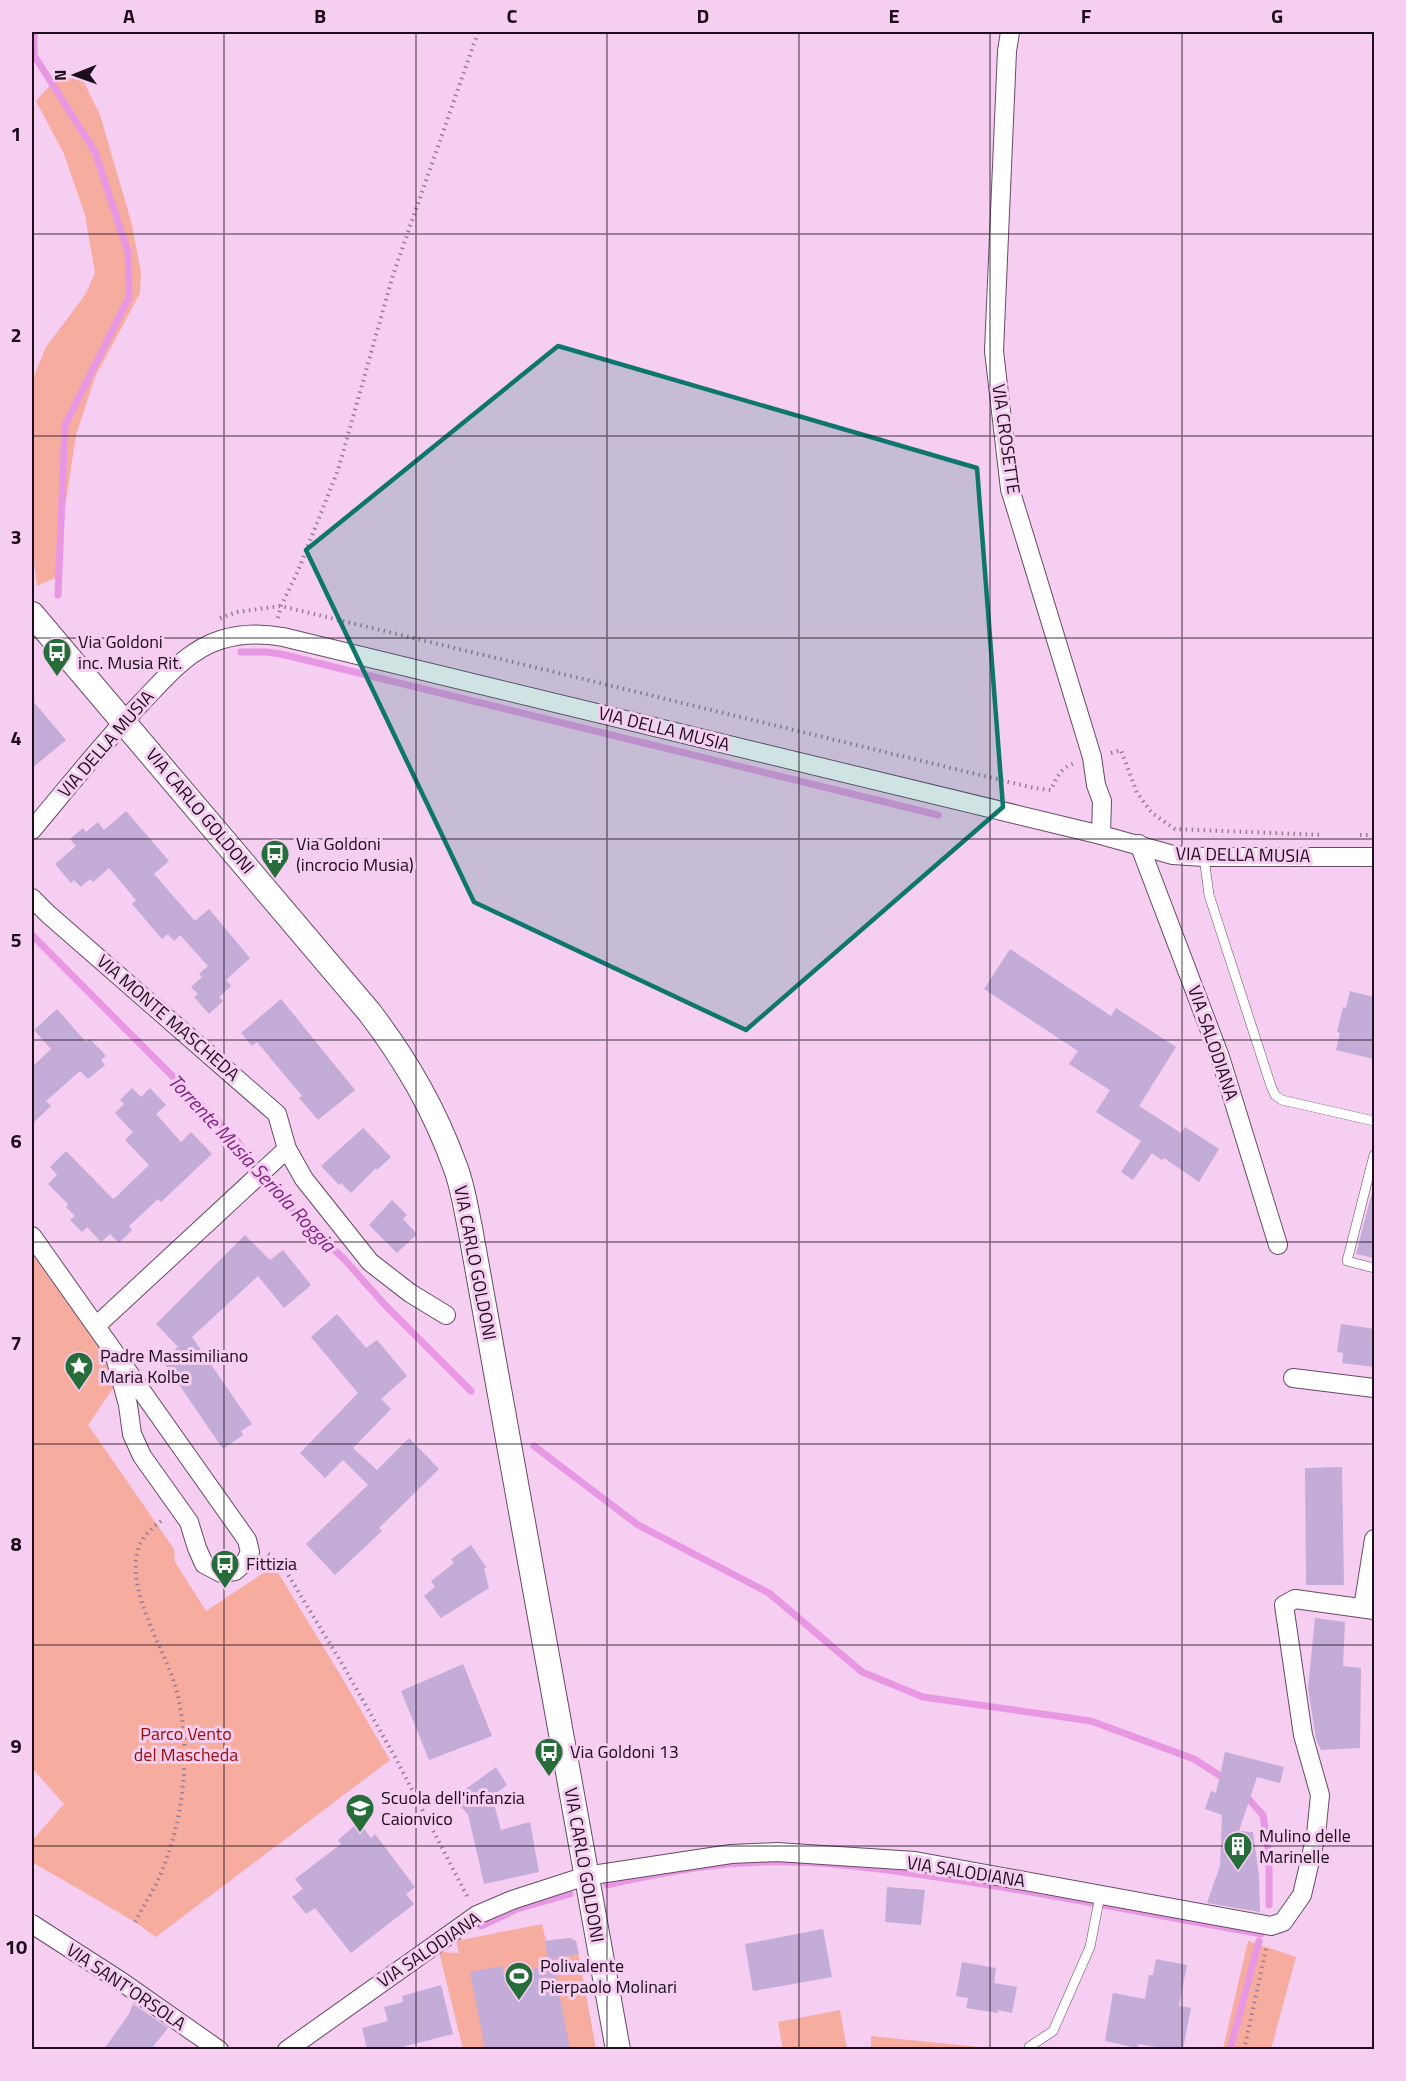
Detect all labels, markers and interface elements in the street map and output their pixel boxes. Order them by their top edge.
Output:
text: A [123,0,135,31]
text: B [314,0,326,31]
text: C [507,0,518,31]
text: D [697,0,709,31]
text: E [888,0,900,31]
text: F [1081,0,1092,31]
text: G [1271,0,1283,31]
north arrow [45,45,105,105]
text: N [48,70,72,81]
text: 1 [10,118,22,149]
text: 2 [10,319,22,350]
street label: VIA CROSETTE [985,382,1028,496]
text: 3 [10,521,22,552]
place label: Via Goldoni inc. Musia Rit. [78,628,183,676]
bus stop icon: Via Goldoni inc. Musia Rit. [41,636,73,678]
street label: VIA DELLA MUSIA [51,684,160,803]
street label: VIA DELLA MUSIA [595,699,733,758]
text: 4 [10,722,22,753]
street label: VIA CARLO GOLDONI [140,742,261,879]
place label: Via Goldoni (incrocio Musia) [296,830,414,878]
bus stop icon: Via Goldoni (incrocio Musia) [259,838,291,880]
street label: VIA DELLA MUSIA [1175,840,1311,869]
text: 5 [10,924,22,955]
street label: VIA MONTE MASCHEDA [91,948,246,1088]
street label: VIA SALODIANA [1181,982,1246,1104]
water label: Torrente Musia Seriola Roggia [161,1067,344,1260]
text: 6 [10,1125,22,1156]
street label: VIA CARLO GOLDONI [447,1183,504,1343]
text: 7 [10,1327,22,1358]
place label: Padre Massimiliano Maria Kolbe [100,1342,248,1390]
place icon: Padre Massimiliano Maria Kolbe [63,1350,95,1392]
text: 8 [10,1528,22,1559]
bus stop icon: Fittizia [209,1548,241,1590]
place label: Fittizia [246,1550,297,1577]
park label: Parco Vento del Mascheda [134,1720,238,1768]
text: 9 [10,1730,22,1761]
bus stop icon: Via Goldoni 13 [533,1736,565,1778]
place label: Via Goldoni 13 [570,1738,679,1765]
place label: Scuola dell'infanzia Caionvico [381,1784,525,1832]
street label: VIA CARLO GOLDONI [558,1785,611,1945]
school or university icon: Scuola dell'infanzia Caionvico [344,1792,376,1834]
place label: Mulino delle Marinelle [1259,1822,1351,1870]
building icon: Mulino delle Marinelle [1222,1830,1254,1872]
street label: VIA SALODIANA [905,1849,1028,1894]
street label: VIA SALODIANA [372,1905,486,1994]
text: 10 [5,1931,27,1962]
street label: VIA SANT'ORSOLA [61,1936,192,2037]
place label: Polivalente Pierpaolo Molinari [540,1952,677,2000]
sports icon: Polivalente Pierpaolo Molinari [503,1960,535,2002]

